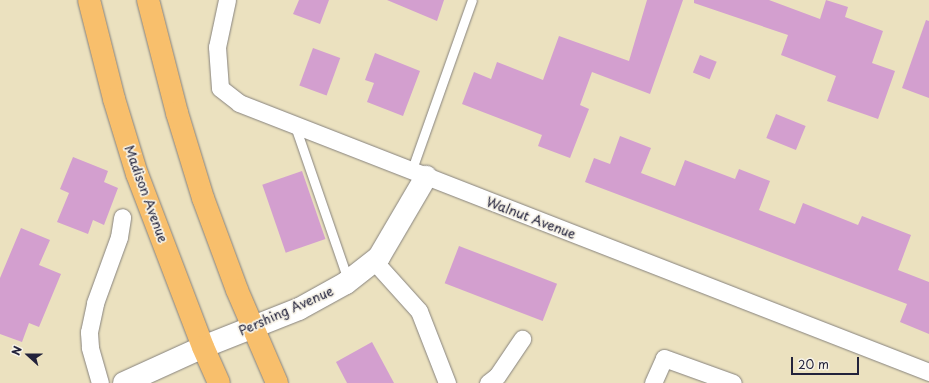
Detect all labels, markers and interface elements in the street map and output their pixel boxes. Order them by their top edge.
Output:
street label: Madison Avenue [121,144,171,244]
street label: Walnut Avenue [485,194,577,242]
street label: Pershing Avenue [237,283,335,339]
north arrow [8,335,48,375]
text: N [7,343,26,358]
scale bar [793,349,861,375]
text: 20 m [798,355,829,373]

